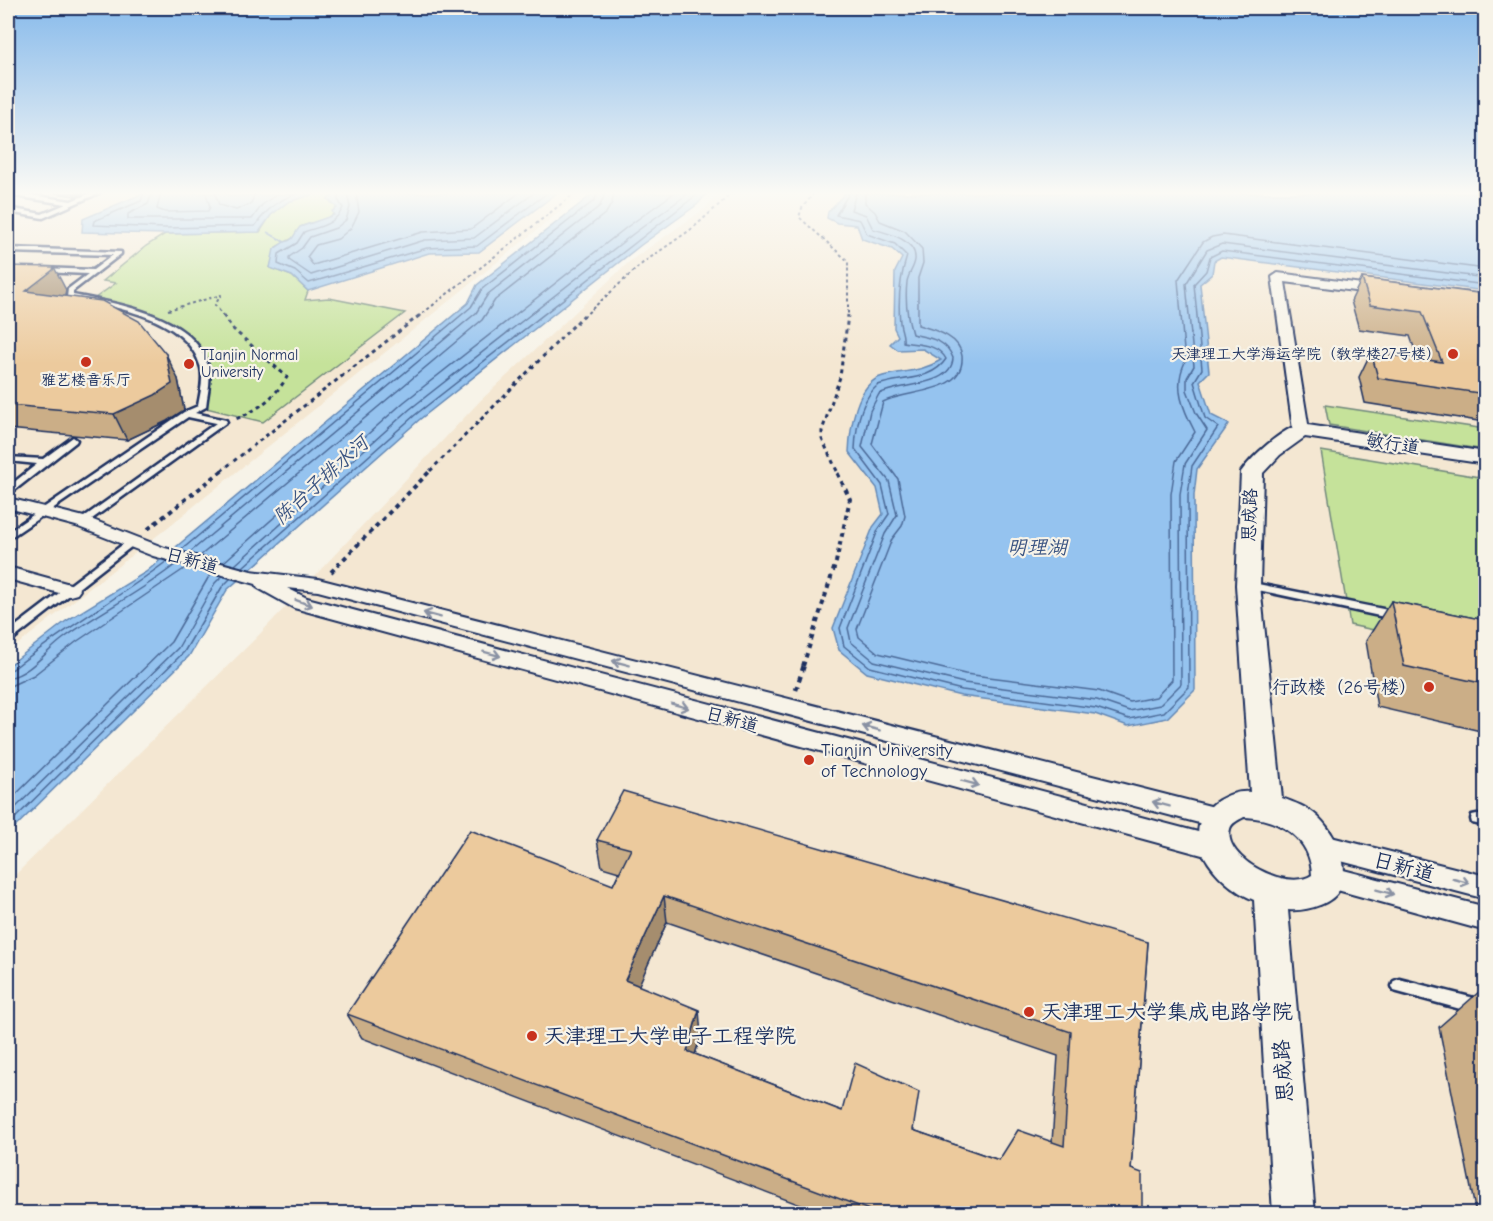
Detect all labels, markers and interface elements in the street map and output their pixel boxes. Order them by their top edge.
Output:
place label: 天津理工大学海运学院（教学楼27号楼） [1171,345,1441,363]
place label: TIanjin Normal University [201,346,298,381]
marker: 天津理工大学海运学院（教学楼27号楼） [1446,347,1460,361]
marker: 雅艺楼音乐厅 [79,355,93,369]
marker: TIanjin Normal University [182,357,196,371]
place label: 雅艺楼音乐厅 [41,371,131,389]
water label: 陈台子排水河 [269,429,376,529]
street label: 敏行道 [1365,429,1421,459]
street label: 思成路 [1239,488,1261,542]
water label: 明理湖 [1007,536,1069,559]
street label: 日新道 [163,544,221,578]
one-way arrow [294,598,313,609]
one-way arrow [423,608,442,620]
one-way arrow [482,649,501,661]
one-way arrow [612,657,631,669]
place label: 行政楼（26号楼） [1272,677,1417,698]
marker: 行政楼（26号楼） [1422,680,1436,694]
one-way arrow [670,700,689,712]
street label: 日新道 [703,703,761,737]
one-way arrow [861,722,880,734]
place label: Tianjin University of Technology [821,740,954,782]
marker: Tianjin University of Technology [802,753,816,767]
one-way arrow [960,778,979,789]
one-way arrow [1152,797,1171,809]
street label: 日新道 [1370,847,1438,887]
one-way arrow [1452,876,1471,888]
one-way arrow [1375,887,1394,898]
place label: 天津理工大学集成电路学院 [1041,1000,1293,1024]
marker: 天津理工大学集成电路学院 [1022,1005,1036,1019]
place label: 天津理工大学电子工程学院 [544,1024,796,1048]
marker: 天津理工大学电子工程学院 [525,1029,539,1043]
street label: 思成路 [1269,1039,1297,1103]

